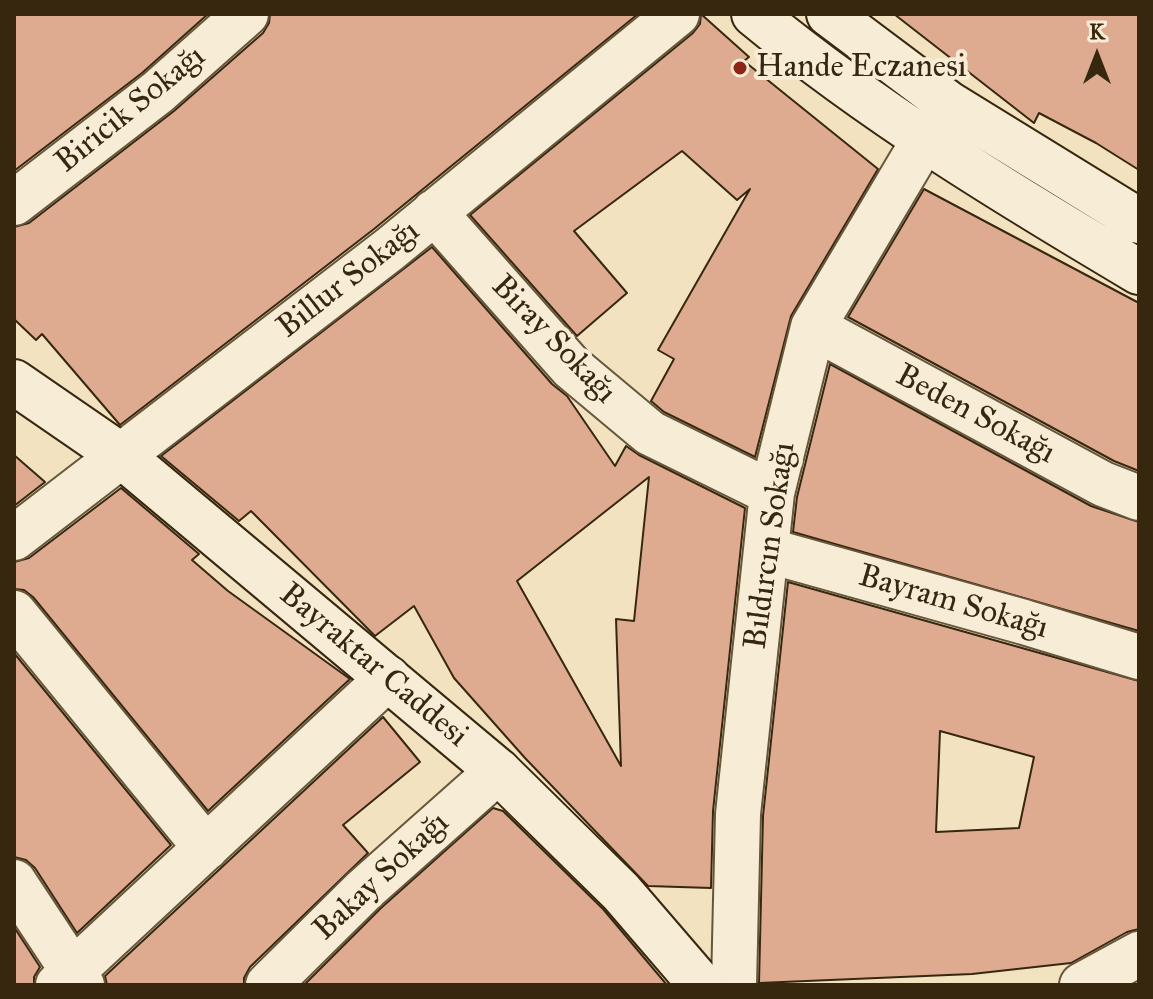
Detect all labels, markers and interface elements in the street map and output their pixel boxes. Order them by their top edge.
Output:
north arrow [1057,16,1137,96]
text: K [1089,18,1105,45]
street label: Biricik Sokağı [48,38,214,182]
place label: Hande Eczanesi [756,49,967,87]
marker: Hande Eczanesi [731,59,749,77]
street label: Billur Sokağı [270,213,428,347]
street label: Biray Sokağı [482,268,624,412]
street label: Beden Sokağı [889,357,1061,473]
street label: Bıldırcın Sokağı [737,440,805,652]
street label: Bayram Sokağı [854,558,1052,648]
street label: Bayraktar Caddesi [271,576,475,756]
street label: Bakay Sokağı [306,805,458,949]

